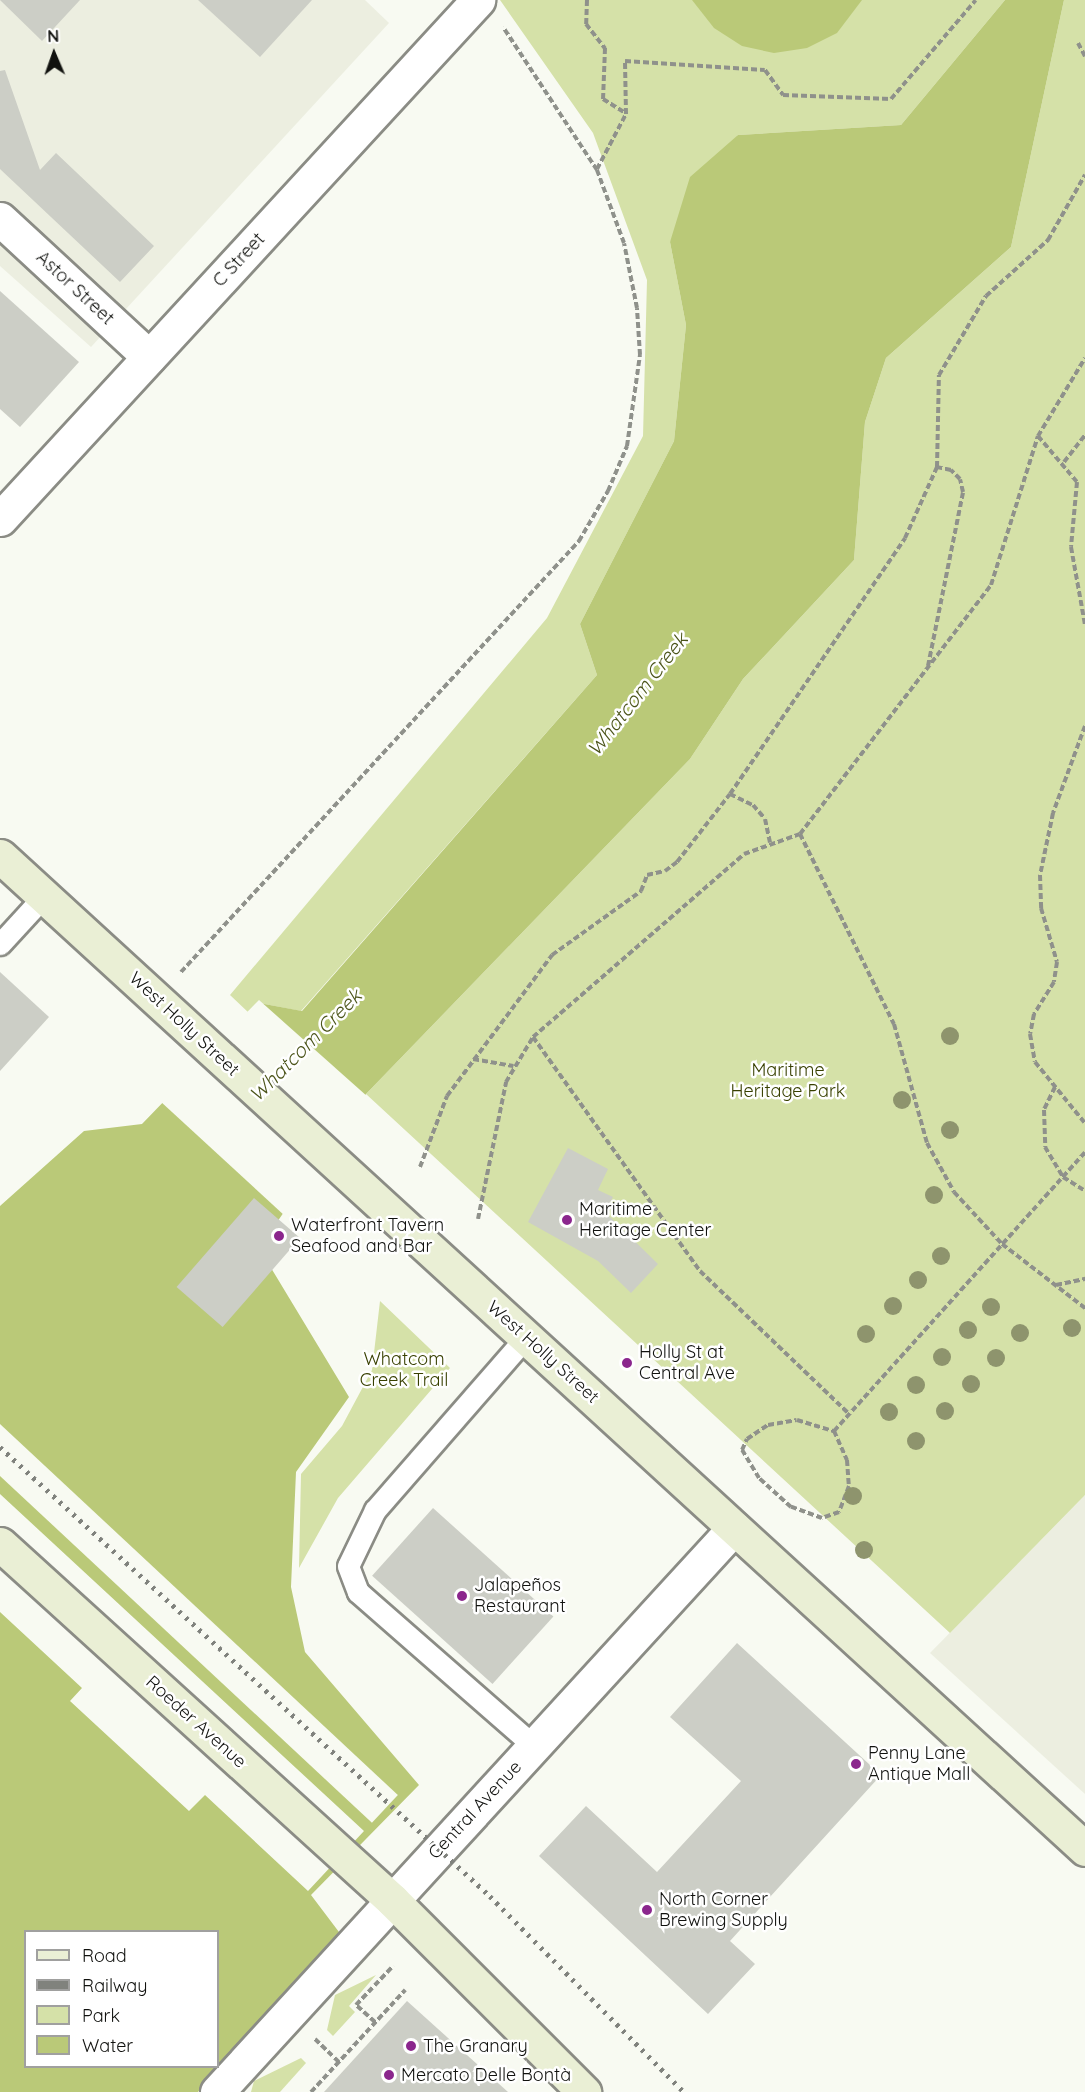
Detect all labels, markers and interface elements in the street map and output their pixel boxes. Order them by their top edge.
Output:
north arrow [24,24,84,84]
text: N [47,26,60,46]
street label: C Street [209,229,269,291]
street label: Astor Street [32,247,118,329]
water label: Whatcom Creek [582,628,692,760]
street label: West Holly Street [124,967,244,1081]
water label: Whatcom Creek [244,984,366,1106]
park label: Maritime Heritage Park [731,1060,845,1102]
place label: Maritime Heritage Center [579,1199,711,1242]
marker: Maritime Heritage Center [560,1213,574,1227]
place label: Waterfront Tavern Seafood and Bar [291,1215,444,1258]
marker: Waterfront Tavern Seafood and Bar [272,1229,286,1243]
street label: West Holly Street [483,1296,603,1408]
place label: Holly St at Central Ave [639,1342,735,1384]
park label: Whatcom Creek Trail [360,1349,448,1392]
marker: Holly St at Central Ave [620,1356,634,1370]
place label: Jalapeños Restaurant [474,1575,566,1618]
marker: Jalapeños Restaurant [455,1589,469,1603]
street label: Roeder Avenue [141,1671,251,1773]
place label: Penny Lane Antique Mall [868,1743,970,1786]
street label: Central Avenue [424,1756,526,1864]
marker: Penny Lane Antique Mall [849,1757,863,1771]
place label: North Corner Brewing Supply [659,1889,788,1932]
marker: North Corner Brewing Supply [640,1903,654,1917]
legend [24,1930,219,2068]
text: Road [82,1944,127,1967]
text: Railway [82,1974,148,1997]
text: Park [82,2004,120,2027]
text: Water [82,2034,133,2057]
place label: The Granary [423,2035,528,2057]
marker: The Granary [404,2039,418,2053]
place label: Mercato Delle Bontà [401,2064,571,2086]
marker: Mercato Delle Bontà [382,2068,396,2082]

